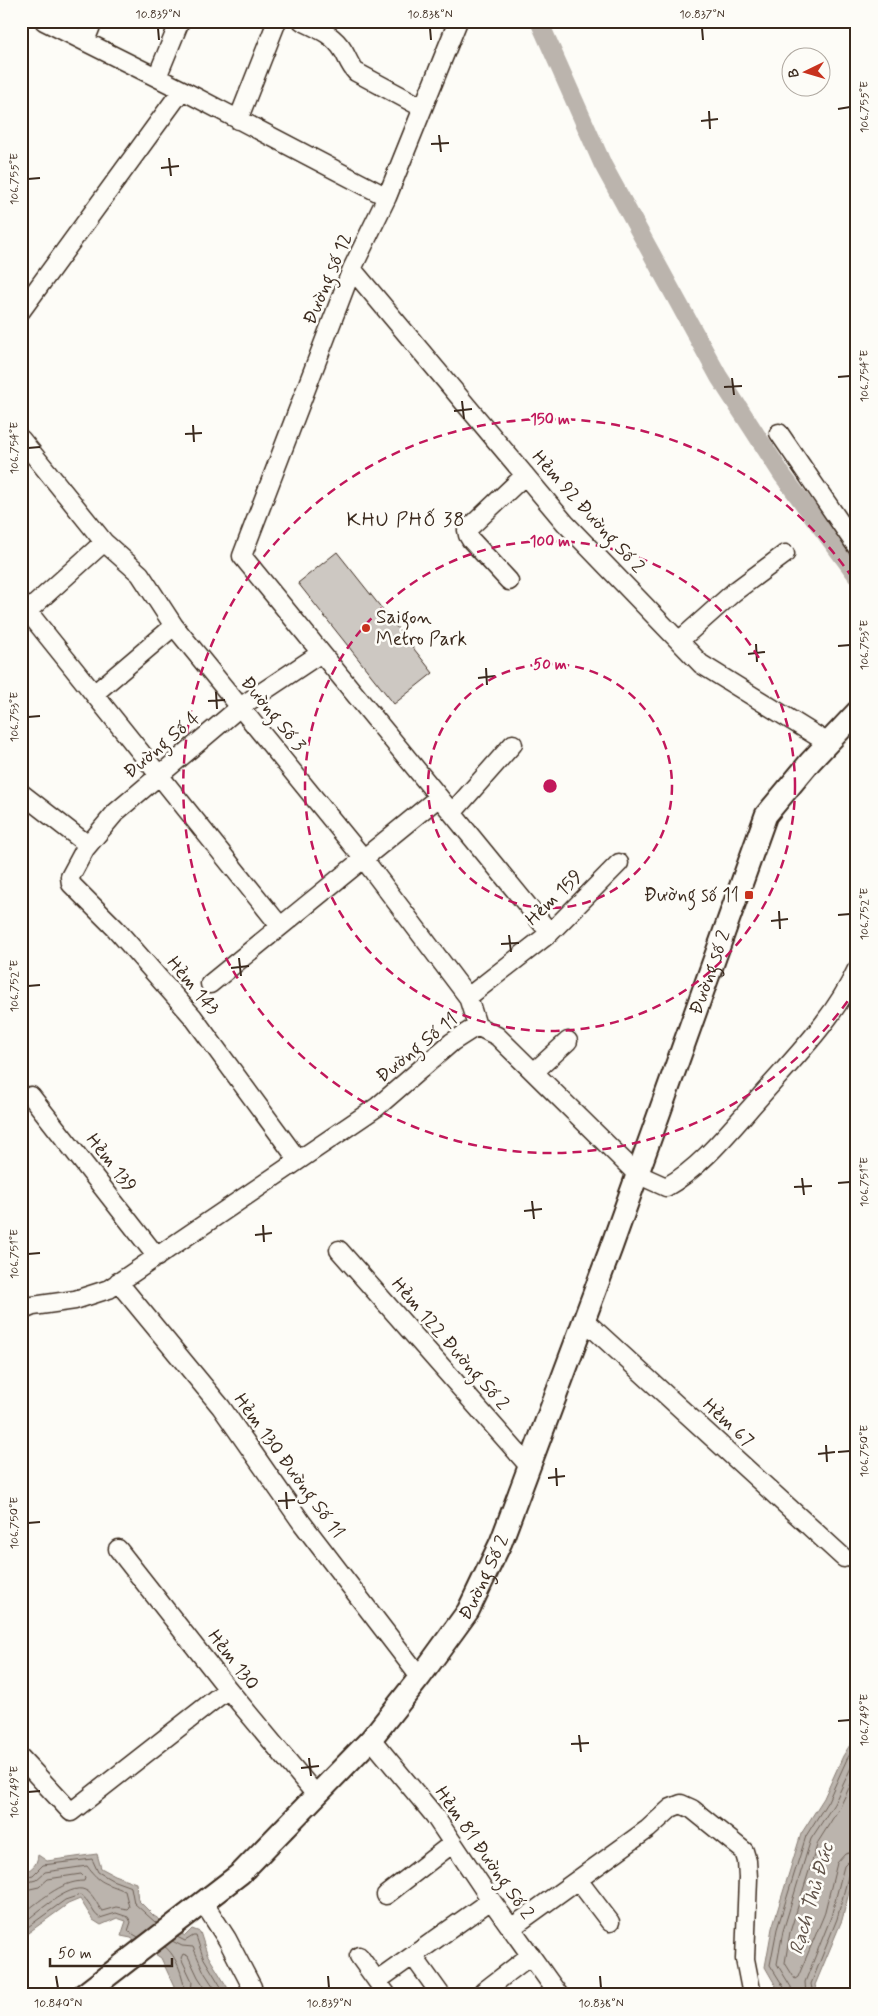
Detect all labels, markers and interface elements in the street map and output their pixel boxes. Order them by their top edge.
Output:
text: 10.839°N [135,7,181,23]
text: 10.838°N [407,7,453,23]
text: 10.837°N [679,7,725,23]
north arrow [780,48,830,98]
text: B [785,68,803,78]
text: 106.755°E [857,81,873,133]
text: 106.755°E [7,153,23,205]
street label: Đường số 12 [298,229,361,330]
text: 106.754°E [857,350,873,402]
text: 150 m [530,410,570,430]
text: 106.754°E [7,422,23,474]
street label: Hẻm 92 Đường Số 2 [524,445,650,581]
district label: KHU PHỐ 38 [347,507,465,534]
text: 100 m [530,532,570,552]
place label: Saigon Metro Park [376,605,467,652]
text: 106.753°E [857,620,873,670]
marker: Saigon Metro Park [360,622,372,634]
text: 50 m [533,655,567,675]
street label: Đường Số 3 [233,671,311,759]
text: 106.753°E [7,692,23,742]
street label: Đường Số 4 [118,706,207,787]
centre of rings [541,777,559,795]
street label: Hẻm 159 [520,864,588,932]
place label: Đường số 11 [644,883,739,911]
text: 106.752°E [857,888,873,940]
marker: Đường số 11 [743,889,755,901]
street label: Đường số 2 [683,927,736,1018]
street label: Hẻm 143 [161,951,225,1021]
text: 106.752°E [7,960,23,1012]
street label: Đường Số 11 [371,1007,465,1091]
street label: Hẻm 139 [80,1128,142,1198]
text: 106.751°E [857,1157,873,1207]
text: 106.751°E [7,1229,23,1279]
street label: Hẻm 122 Đường Số 2 [383,1272,515,1418]
street label: Hẻm 130 Đường Số 11 [225,1388,350,1545]
street label: Hẻm 67 [697,1393,759,1453]
text: 106.750°E [857,1425,873,1477]
text: 106.750°E [7,1497,23,1549]
street label: Đường Số 2 [453,1532,515,1625]
street label: Hẻm 130 [202,1625,264,1695]
text: 106.749°E [857,1694,873,1746]
text: 106.749°E [7,1766,23,1818]
street label: Hẻm 81 Đường Số 2 [426,1782,539,1926]
water label: Rạch Thủ Đức [783,1839,841,1958]
scale bar [50,1936,172,1968]
text: 50 m [58,1944,92,1964]
text: 10.840°N [34,1996,82,2012]
text: 10.839°N [306,1996,352,2012]
text: 10.838°N [578,1996,624,2012]

